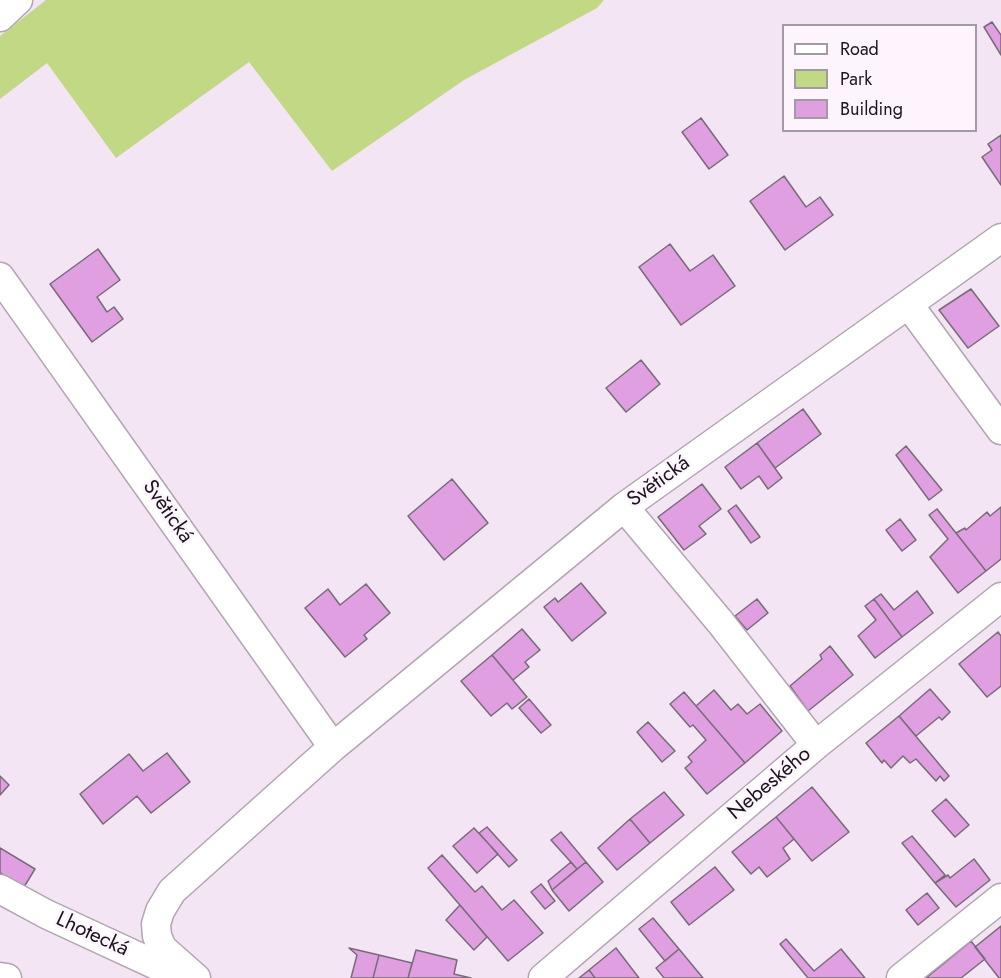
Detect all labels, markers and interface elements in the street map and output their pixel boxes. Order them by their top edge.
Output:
legend [782,24,977,132]
text: Road [840,36,879,62]
text: Park [840,66,872,92]
text: Building [840,96,903,122]
street label: Světická [623,451,695,513]
street label: Světická [136,476,198,548]
street label: Nebeského [723,742,817,826]
street label: Lhotecká [52,907,132,963]

